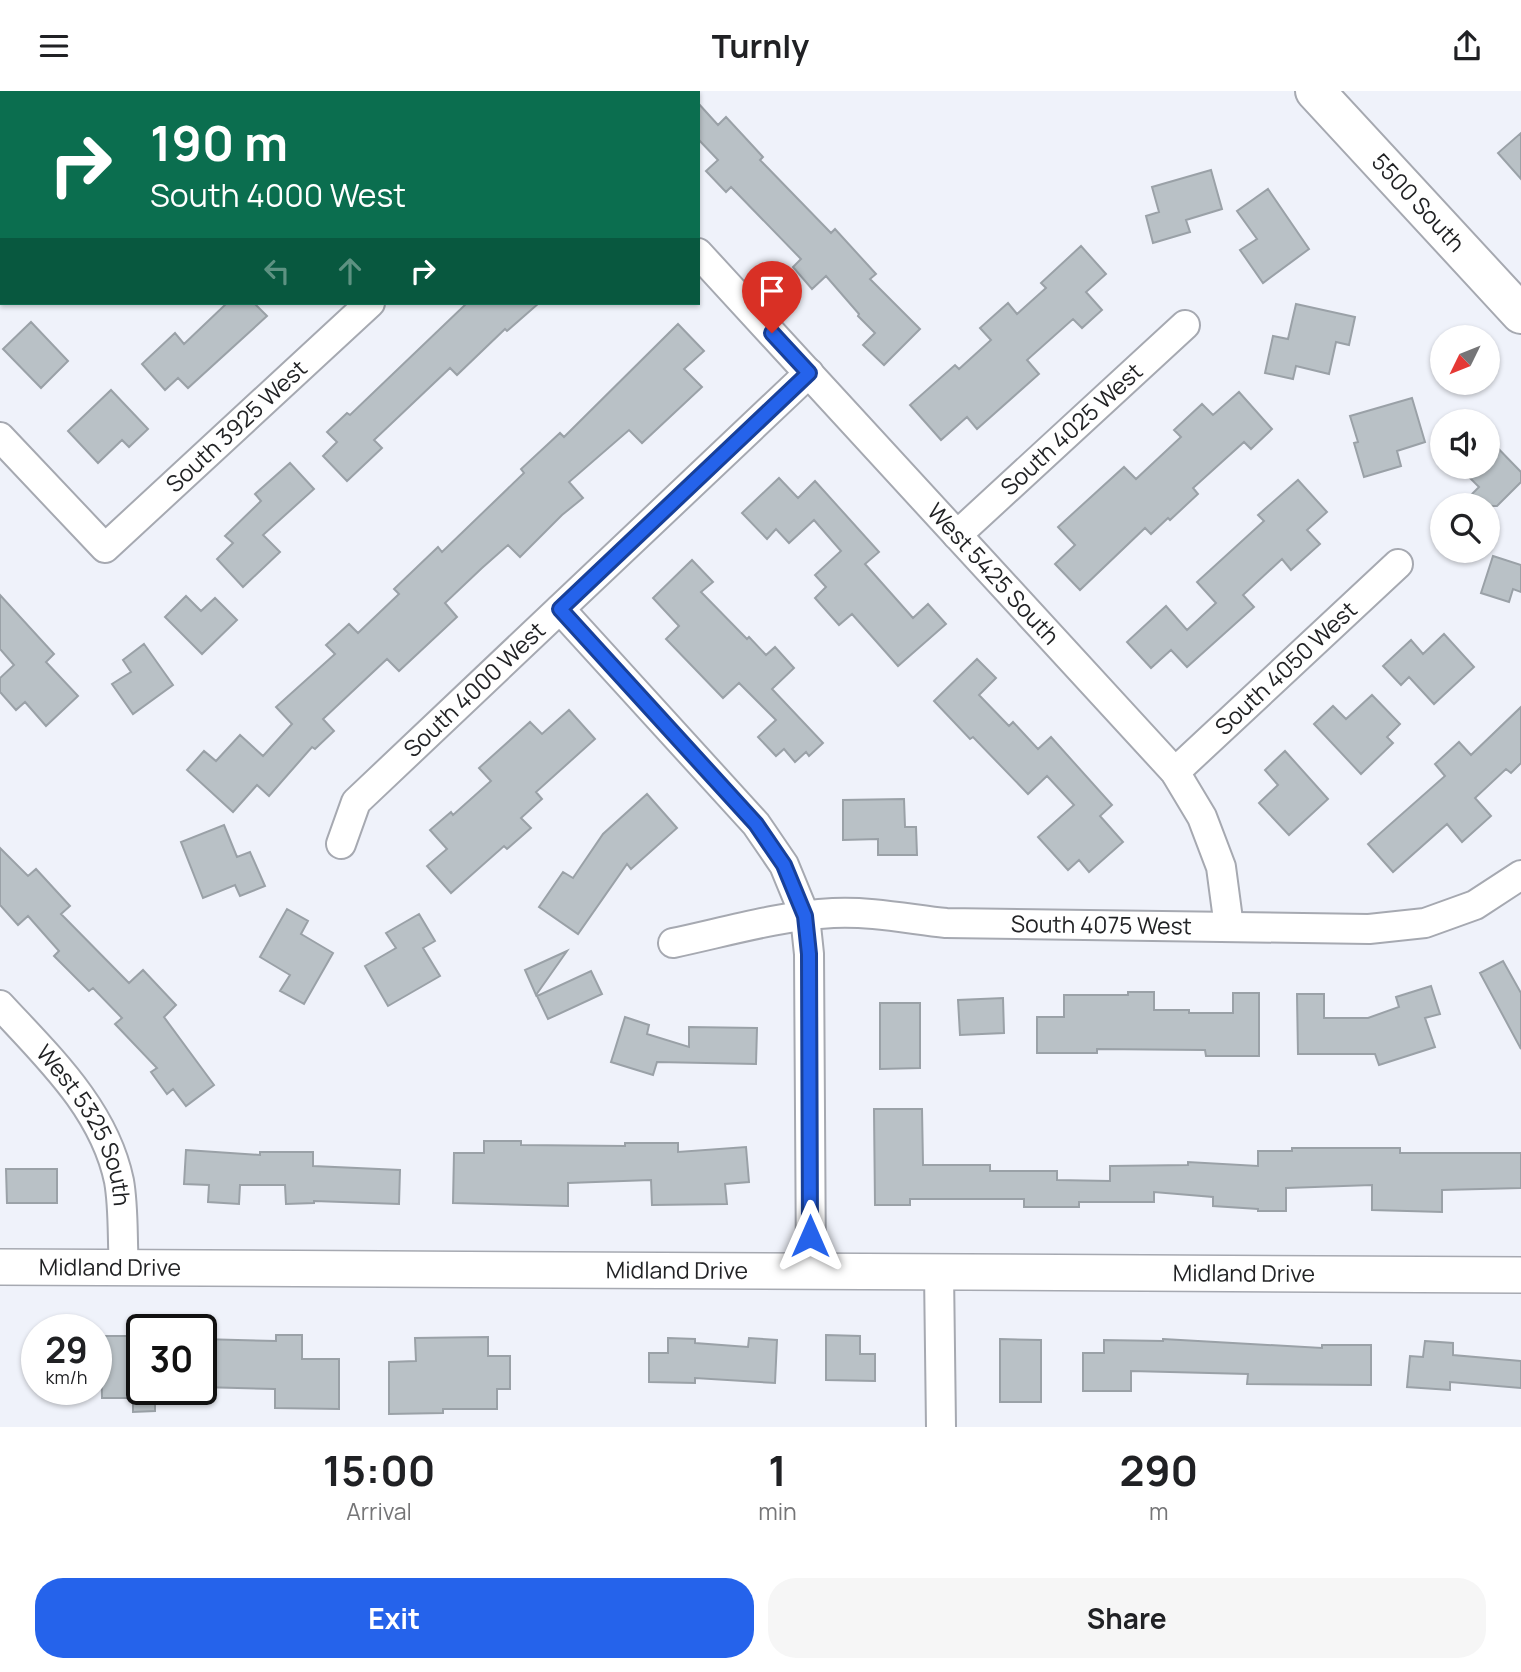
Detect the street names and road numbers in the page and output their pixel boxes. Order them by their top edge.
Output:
street label: 5500 South [1365,146,1473,258]
street label: South 3925 West [158,352,314,499]
street label: South 4025 West [993,355,1149,502]
street label: West 5425 South [920,496,1067,651]
street label: South 4050 West [1208,593,1363,742]
street label: South 4000 West [396,614,552,764]
street label: South 4075 West [1011,907,1192,941]
street label: West 5325 South [29,1037,139,1207]
street label: Midland Drive [39,1250,181,1283]
street label: Midland Drive [606,1253,748,1286]
street label: Midland Drive [1173,1256,1315,1289]

